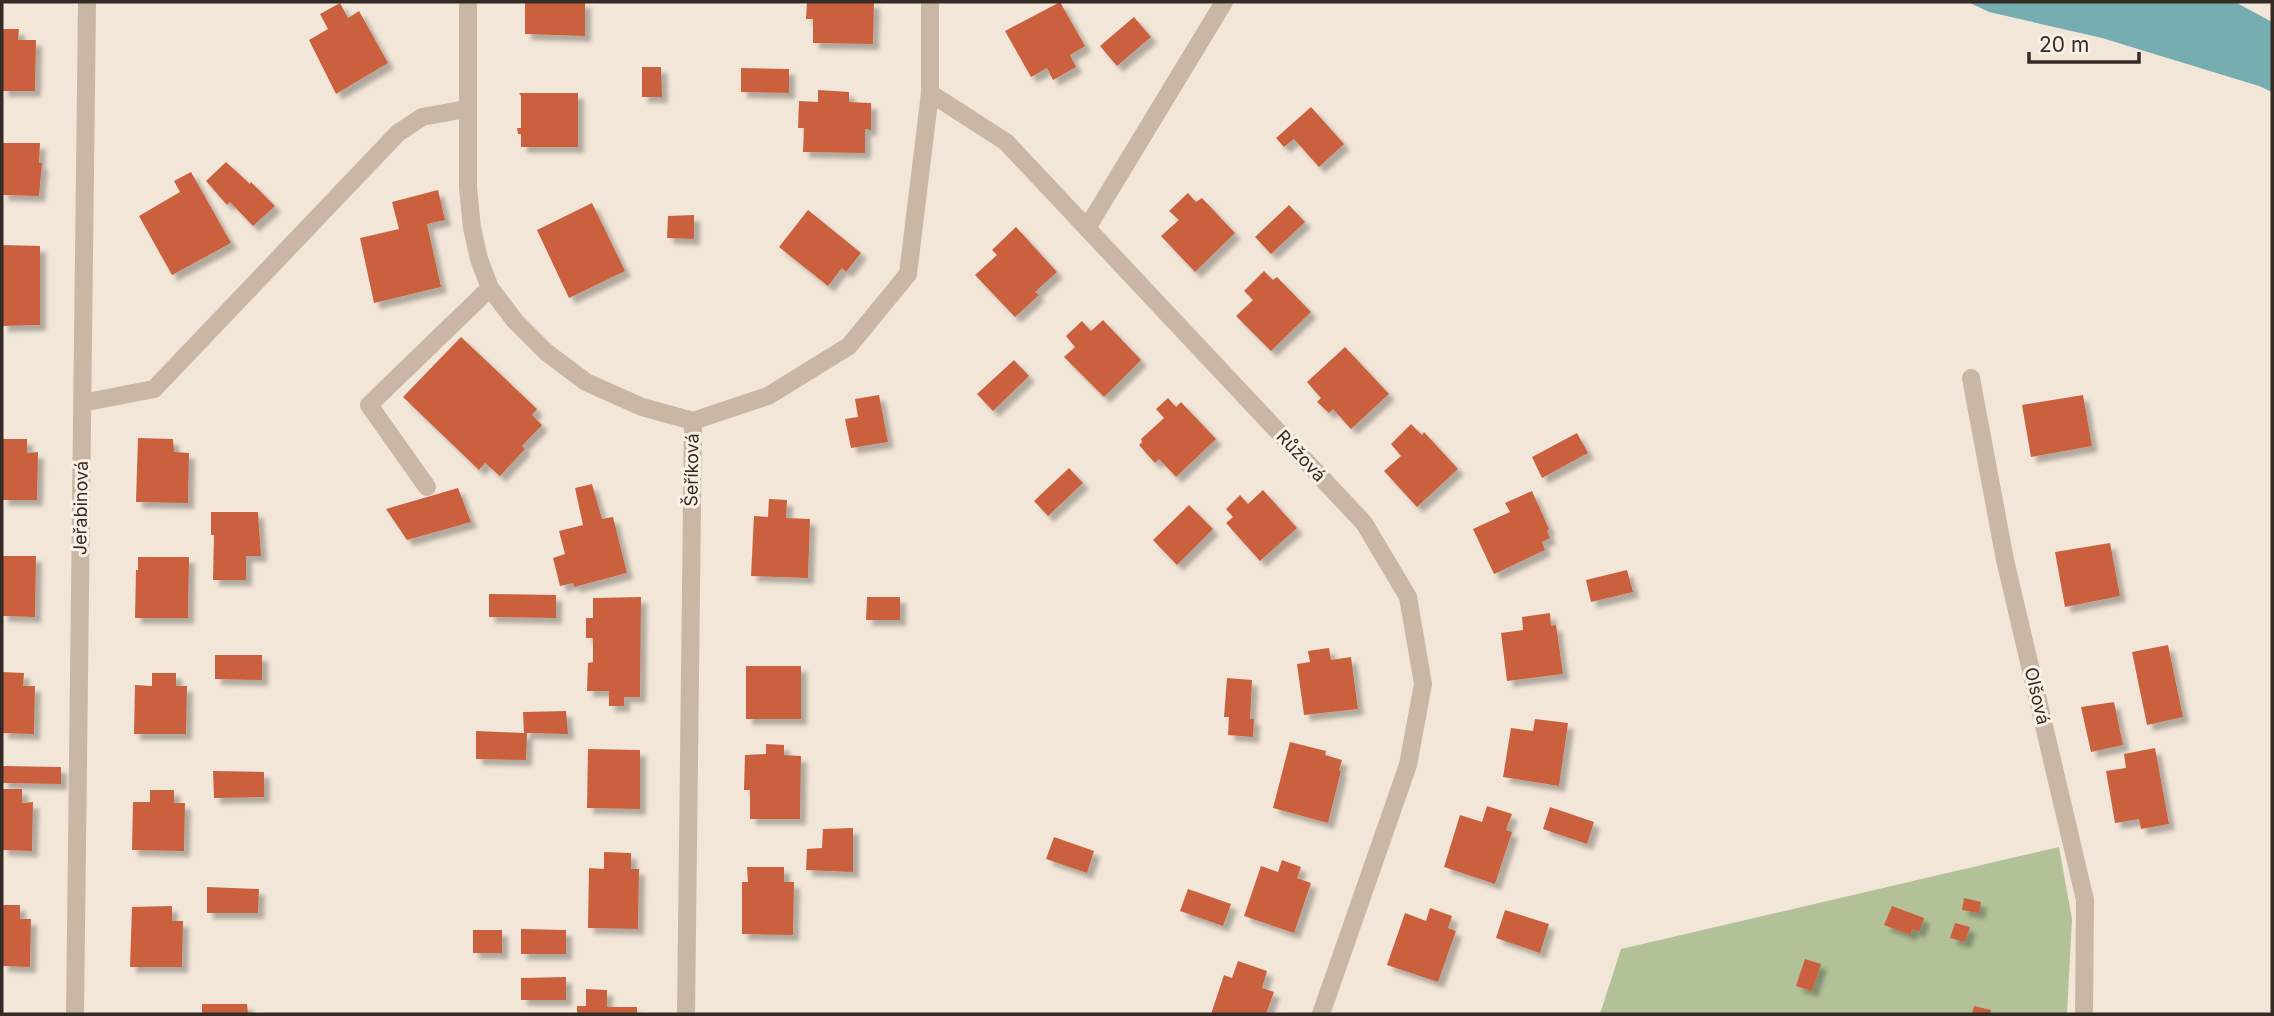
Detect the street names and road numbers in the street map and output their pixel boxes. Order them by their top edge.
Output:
street label: Růžová [1272,426,1330,486]
street label: Šeříková [679,433,703,507]
street label: Jeřabinová [69,461,92,555]
street label: Olšová [2021,665,2054,727]

